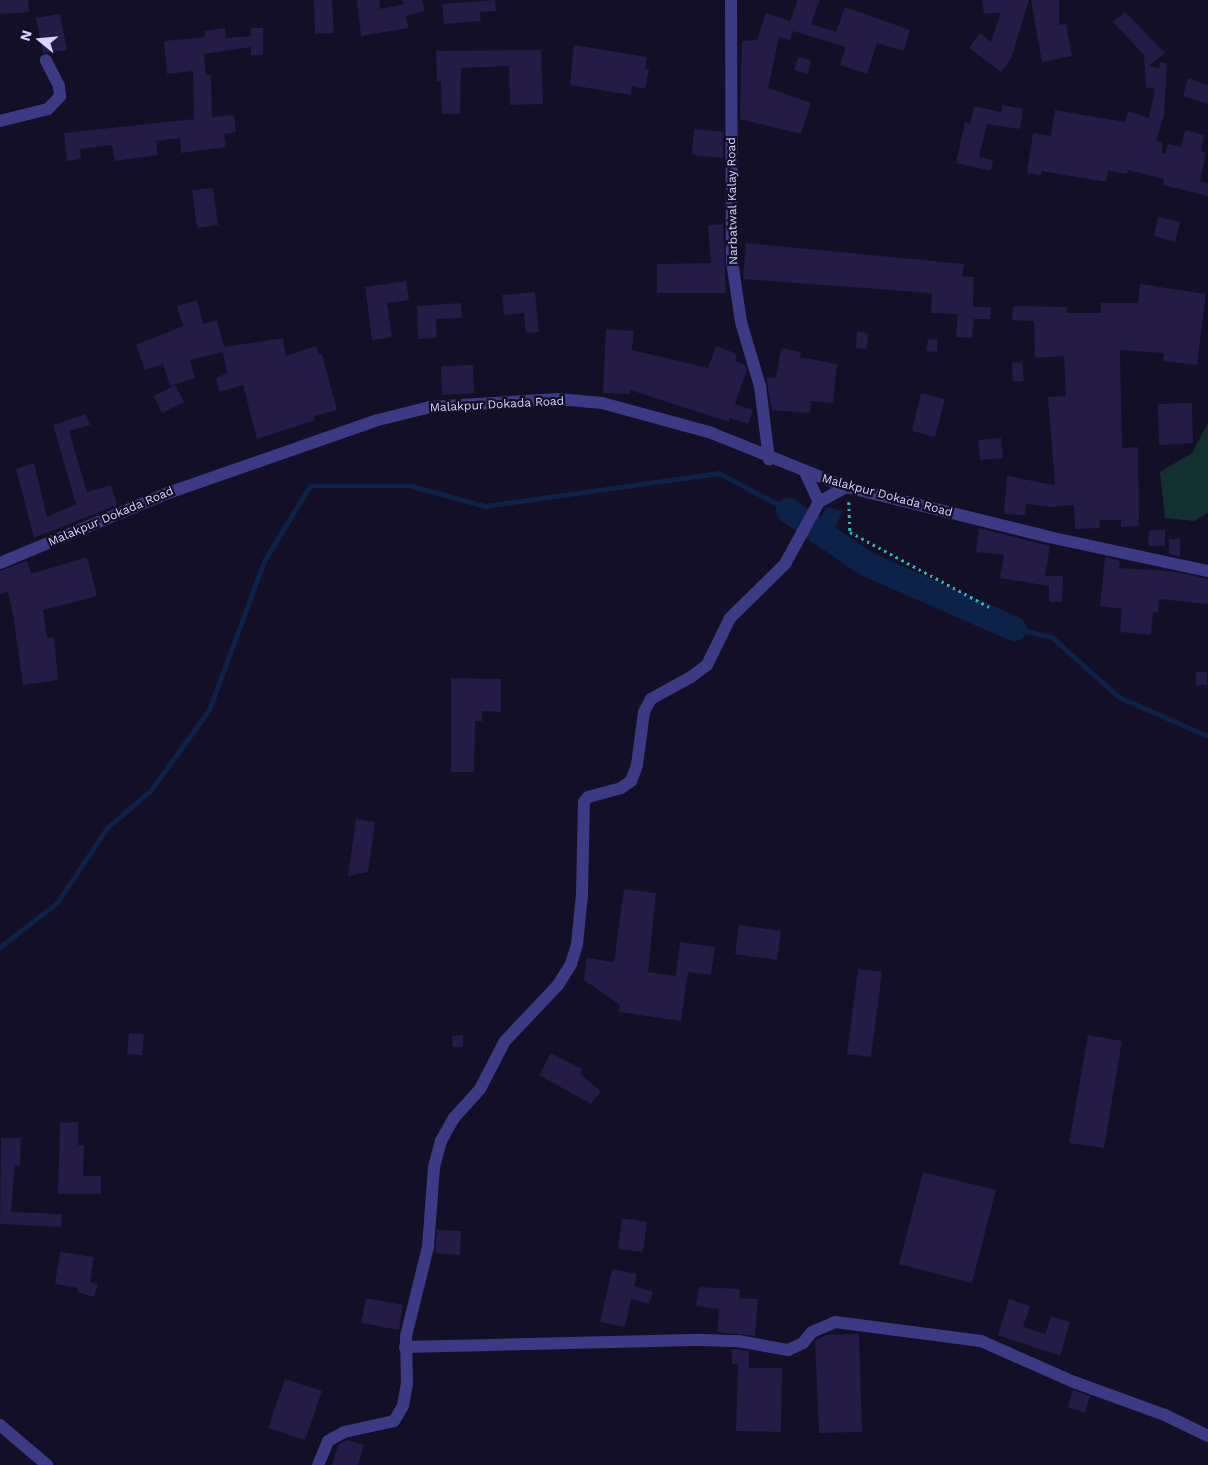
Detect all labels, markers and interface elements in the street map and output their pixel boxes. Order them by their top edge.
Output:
north arrow [15,15,65,65]
text: N [16,28,35,43]
street label: Narbatwal Kalay Road [725,137,741,265]
street label: Malakpur Dokada Road [429,394,565,416]
street label: Malakpur Dokada Road [820,472,954,520]
street label: Malakpur Dokada Road [46,484,176,550]

